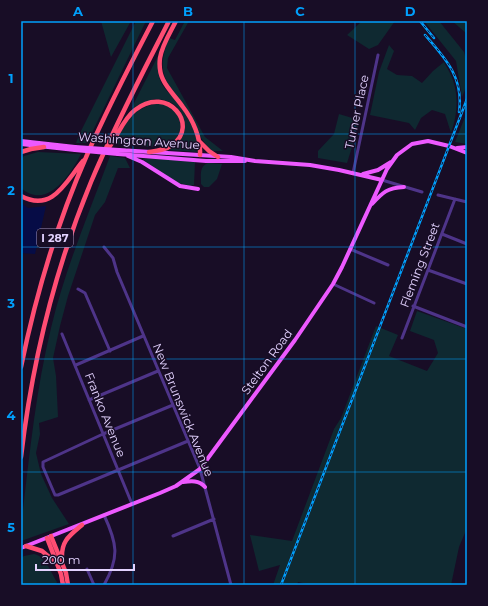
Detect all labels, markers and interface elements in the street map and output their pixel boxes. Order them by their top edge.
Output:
text: A [72,3,84,19]
text: B [183,3,193,19]
text: C [295,3,305,19]
text: D [405,3,416,19]
text: 1 [8,70,14,86]
street label: Turner Place [341,73,372,150]
street label: Washington Avenue [78,129,200,152]
text: 2 [7,182,15,198]
street label: Fleming Street [396,220,443,309]
road number: I 287 [37,229,73,247]
text: 3 [6,295,15,311]
street label: Stelton Road [238,326,295,397]
street label: New Brunswick Avenue [150,341,217,479]
street label: Franko Avenue [82,370,129,459]
text: 4 [7,407,16,423]
text: 5 [7,519,15,535]
scale bar [36,546,134,572]
text: 200 m [42,552,81,567]

